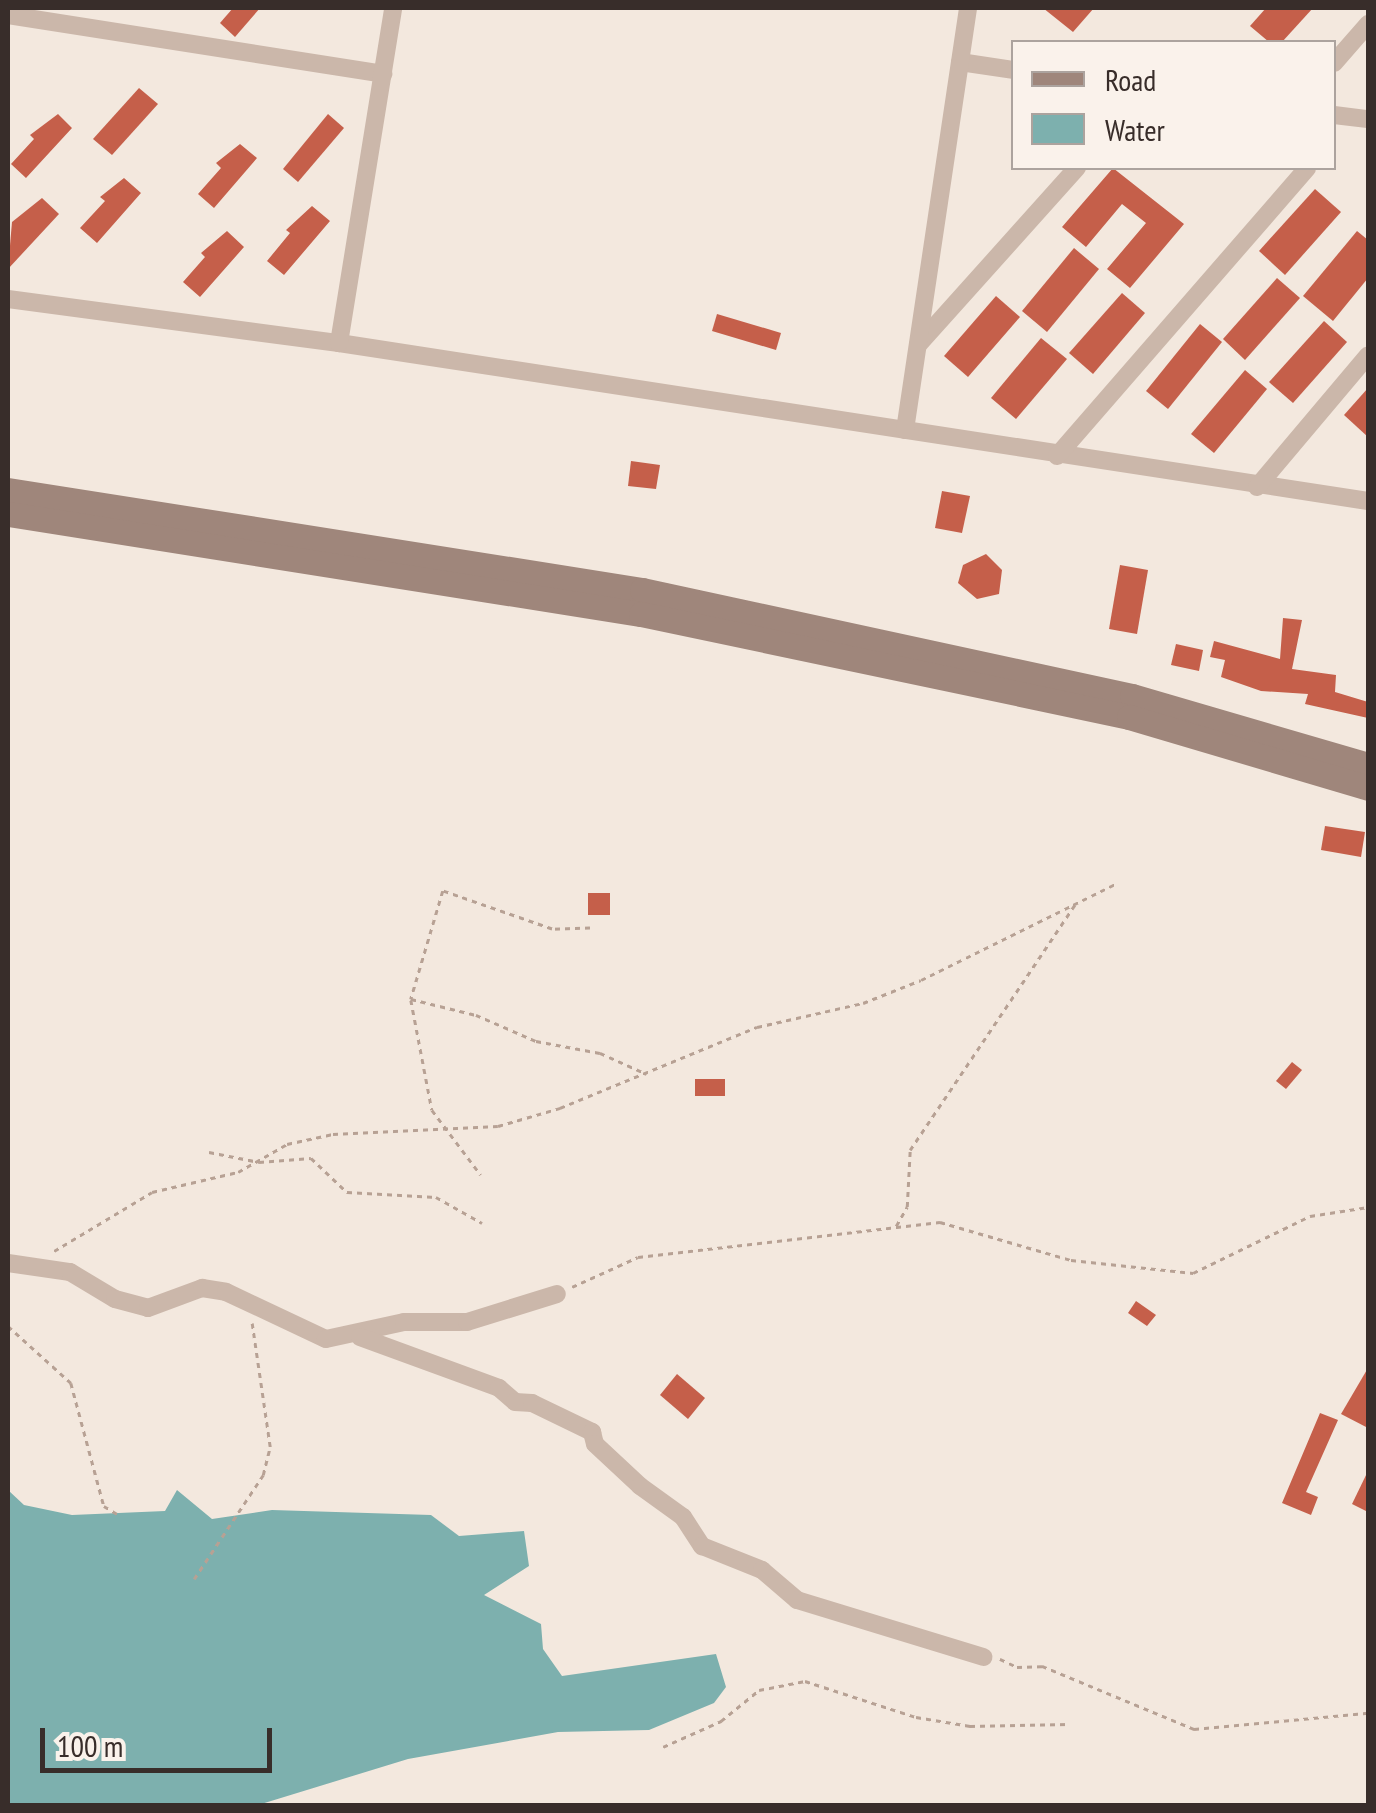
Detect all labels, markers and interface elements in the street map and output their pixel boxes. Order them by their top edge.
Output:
legend [1011,40,1336,170]
text: Road [1105,60,1156,99]
text: Water [1105,110,1165,149]
scale bar [45,1708,278,1770]
text: 100 m [57,1726,123,1765]

